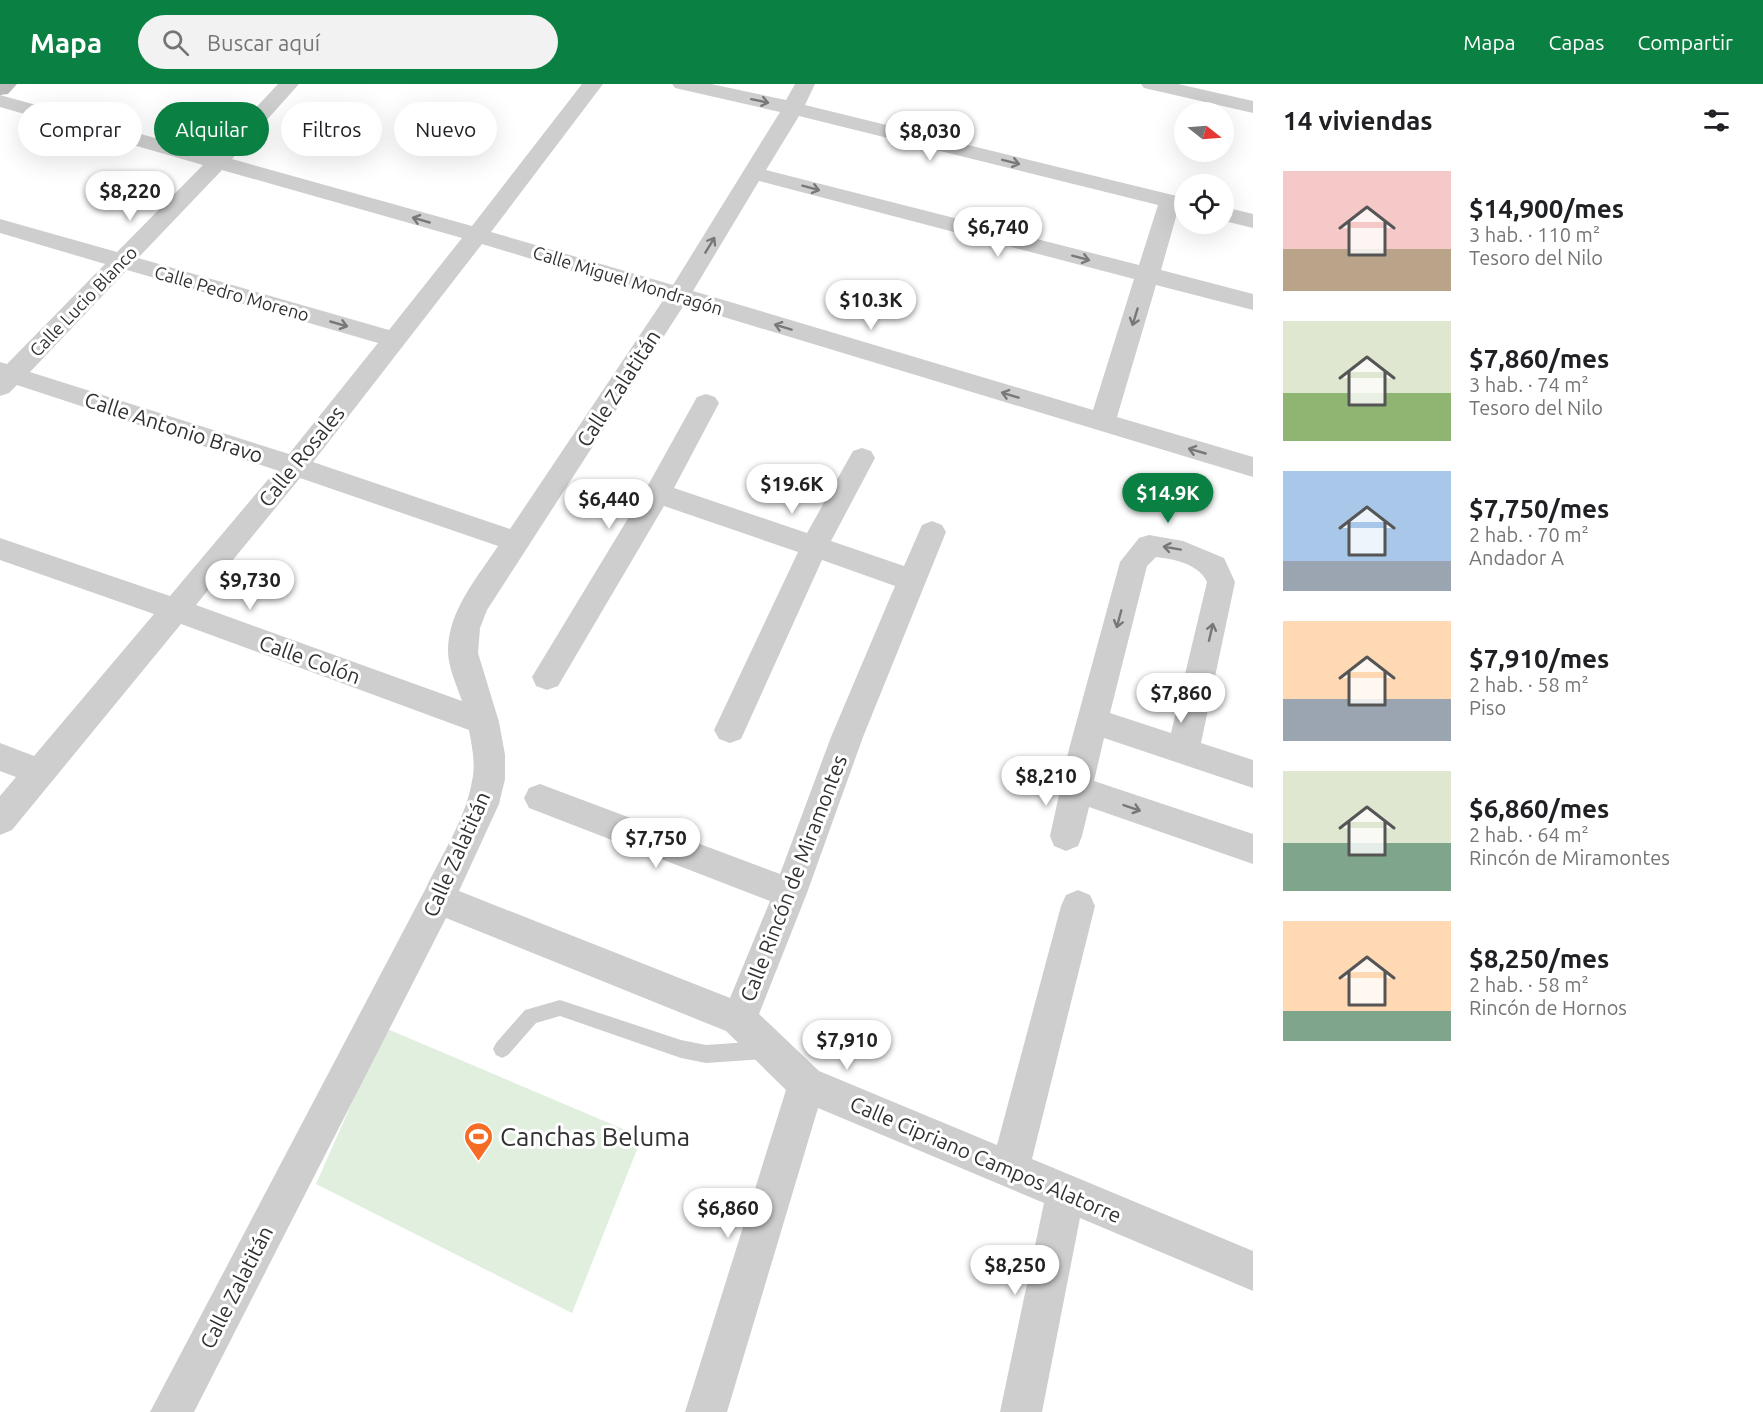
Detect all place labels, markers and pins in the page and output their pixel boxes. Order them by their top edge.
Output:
pin: $8,030 [881,111,979,162]
pin: $8,220 [81,171,179,222]
pin: $6,740 [949,207,1047,258]
pin: $10.3K [822,280,920,331]
pin: $19.6K [743,464,841,515]
pin: $14.9K [1119,473,1217,524]
pin: $6,440 [560,479,658,530]
pin: $9,730 [201,560,299,611]
pin: $7,860 [1132,673,1230,724]
pin: $8,210 [997,756,1095,807]
pin: $7,750 [607,818,705,869]
pin: $7,910 [798,1020,896,1071]
sports icon: Canchas Beluma [463,1120,495,1162]
place label: Canchas Beluma [500,1122,690,1151]
pin: $6,860 [679,1188,777,1239]
pin: $8,250 [966,1245,1064,1296]

